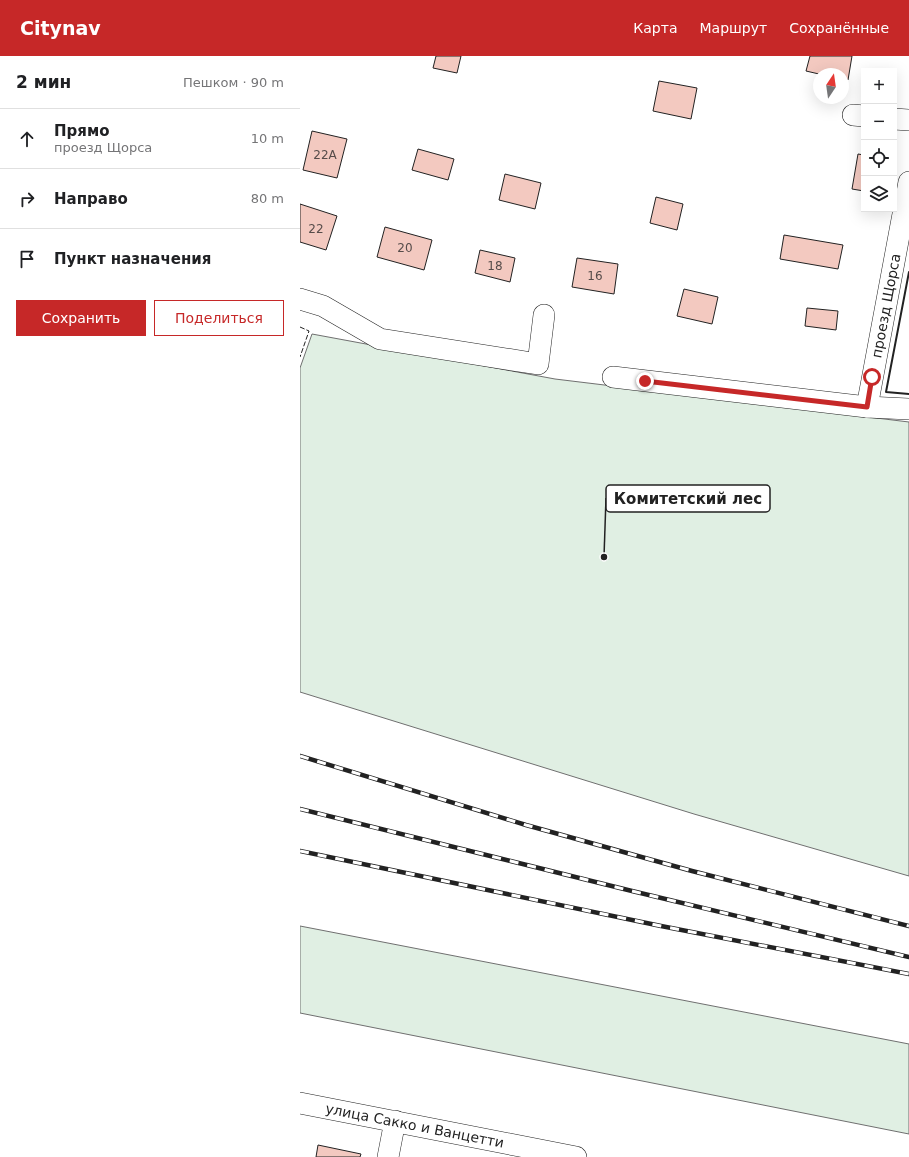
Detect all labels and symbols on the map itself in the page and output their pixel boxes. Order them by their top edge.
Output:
north arrow [813,68,849,104]
house number: 22А [313,148,338,162]
house number: 22 [308,222,324,236]
house number: 20 [397,241,413,255]
street label: проезд Щорса [868,252,903,359]
house number: 18 [487,259,503,273]
house number: 16 [587,269,603,283]
route start [863,368,881,386]
route end [636,372,654,390]
callout: Комитетский лес [606,485,770,512]
text: Комитетский лес [614,490,762,508]
street label: улица Сакко и Ванцетти [324,1100,506,1151]

